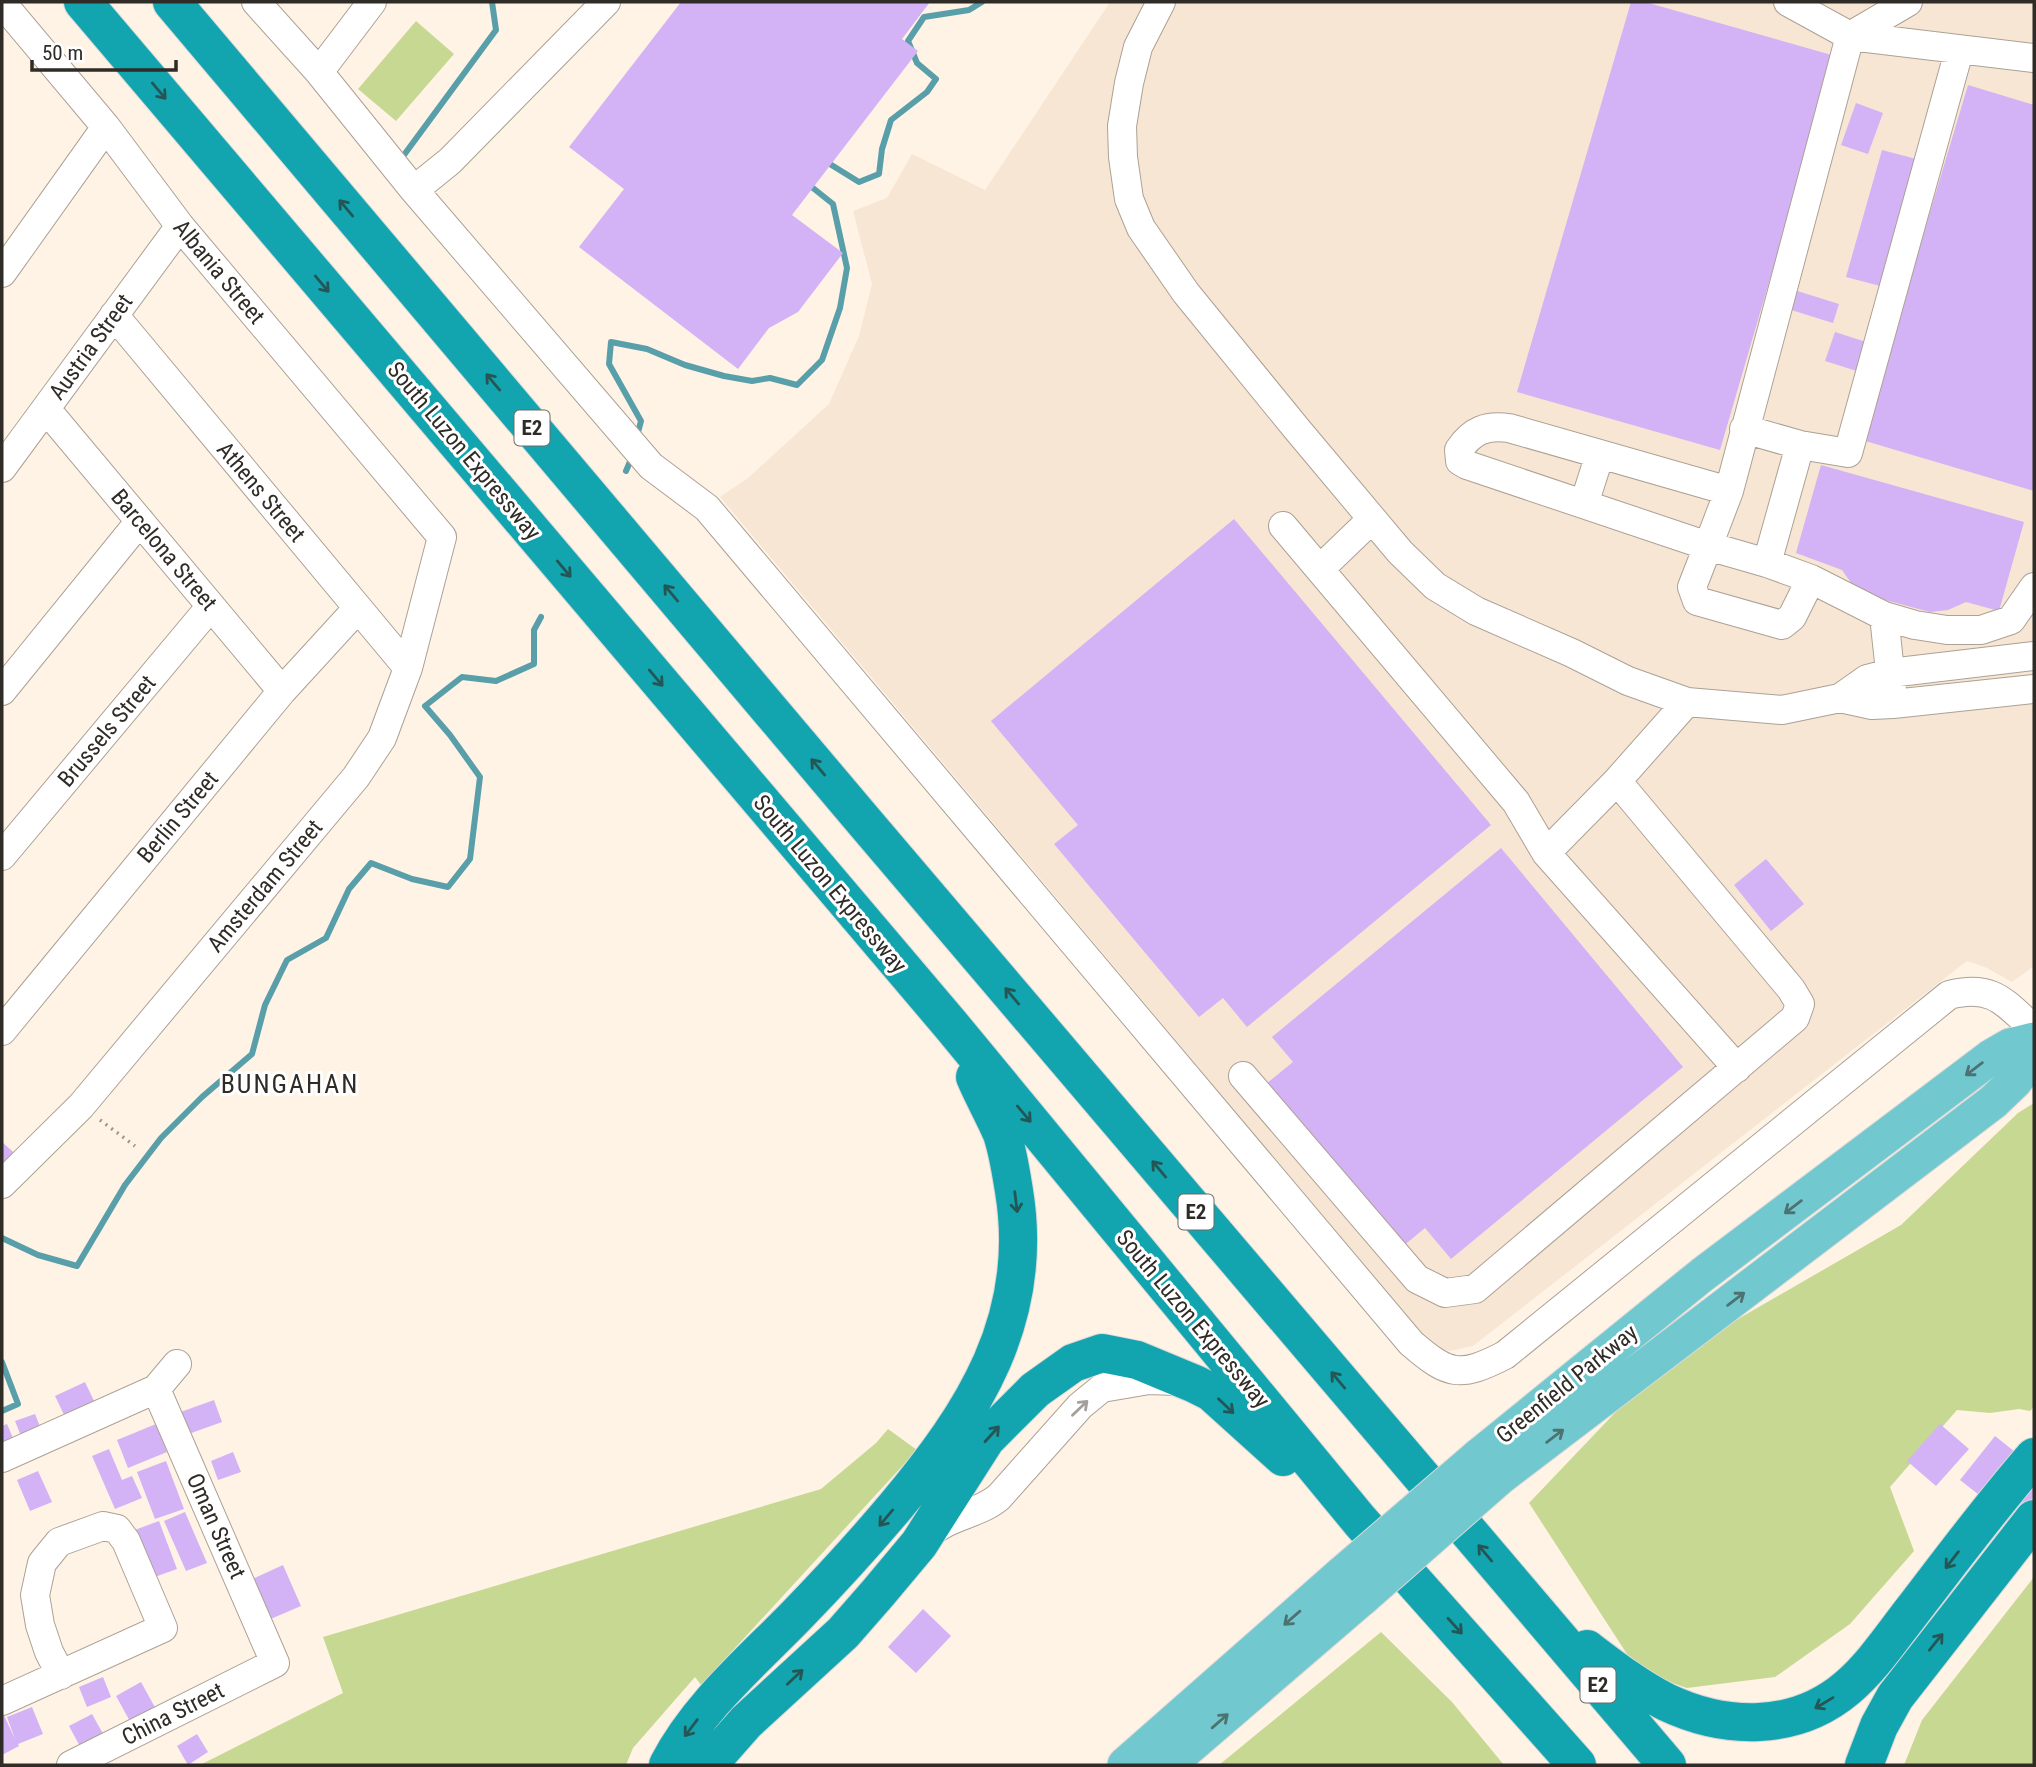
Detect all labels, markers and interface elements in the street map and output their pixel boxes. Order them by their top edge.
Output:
scale bar [32,28,175,72]
text: 50 m [42,41,83,65]
one-way arrow [151,82,167,100]
one-way arrow [338,199,354,217]
street label: Albania Street [168,214,270,330]
one-way arrow [314,274,330,292]
street label: Austria Street [44,289,138,405]
street label: South Luzon Expressway [382,357,547,546]
one-way arrow [485,373,501,391]
road number: E2 [514,410,550,446]
street label: Athens Street [211,436,311,548]
street label: Barcelona Street [105,484,223,616]
one-way arrow [556,560,572,578]
one-way arrow [663,585,679,603]
one-way arrow [648,669,664,687]
street label: Brussels Street [53,670,161,792]
one-way arrow [810,759,826,777]
street label: Berlin Street [132,766,224,868]
street label: South Luzon Expressway [748,790,913,979]
street label: Amsterdam Street [202,814,328,958]
one-way arrow [1004,987,1020,1005]
one-way arrow [1965,1062,1984,1076]
district label: BUNGAHAN [221,1069,359,1099]
one-way arrow [1017,1105,1032,1123]
one-way arrow [1151,1161,1167,1179]
one-way arrow [1009,1190,1022,1212]
road number: E2 [1178,1194,1214,1230]
one-way arrow [1784,1199,1803,1214]
street label: South Luzon Expressway [1111,1225,1276,1414]
one-way arrow [1726,1291,1744,1306]
street label: Greenfield Parkway [1491,1319,1643,1449]
one-way arrow [1330,1371,1346,1389]
one-way arrow [1217,1398,1235,1414]
one-way arrow [1071,1399,1088,1416]
one-way arrow [983,1426,1000,1443]
one-way arrow [1545,1429,1563,1444]
street label: Oman Street [181,1469,251,1583]
one-way arrow [878,1508,894,1526]
one-way arrow [1477,1545,1493,1563]
one-way arrow [1944,1550,1959,1569]
one-way arrow [1284,1610,1301,1627]
one-way arrow [1447,1617,1463,1635]
one-way arrow [1928,1634,1943,1652]
road number: E2 [1580,1668,1616,1702]
one-way arrow [785,1670,803,1686]
street label: China Street [118,1677,228,1751]
one-way arrow [1815,1696,1835,1710]
one-way arrow [1211,1713,1229,1729]
one-way arrow [684,1719,699,1737]

